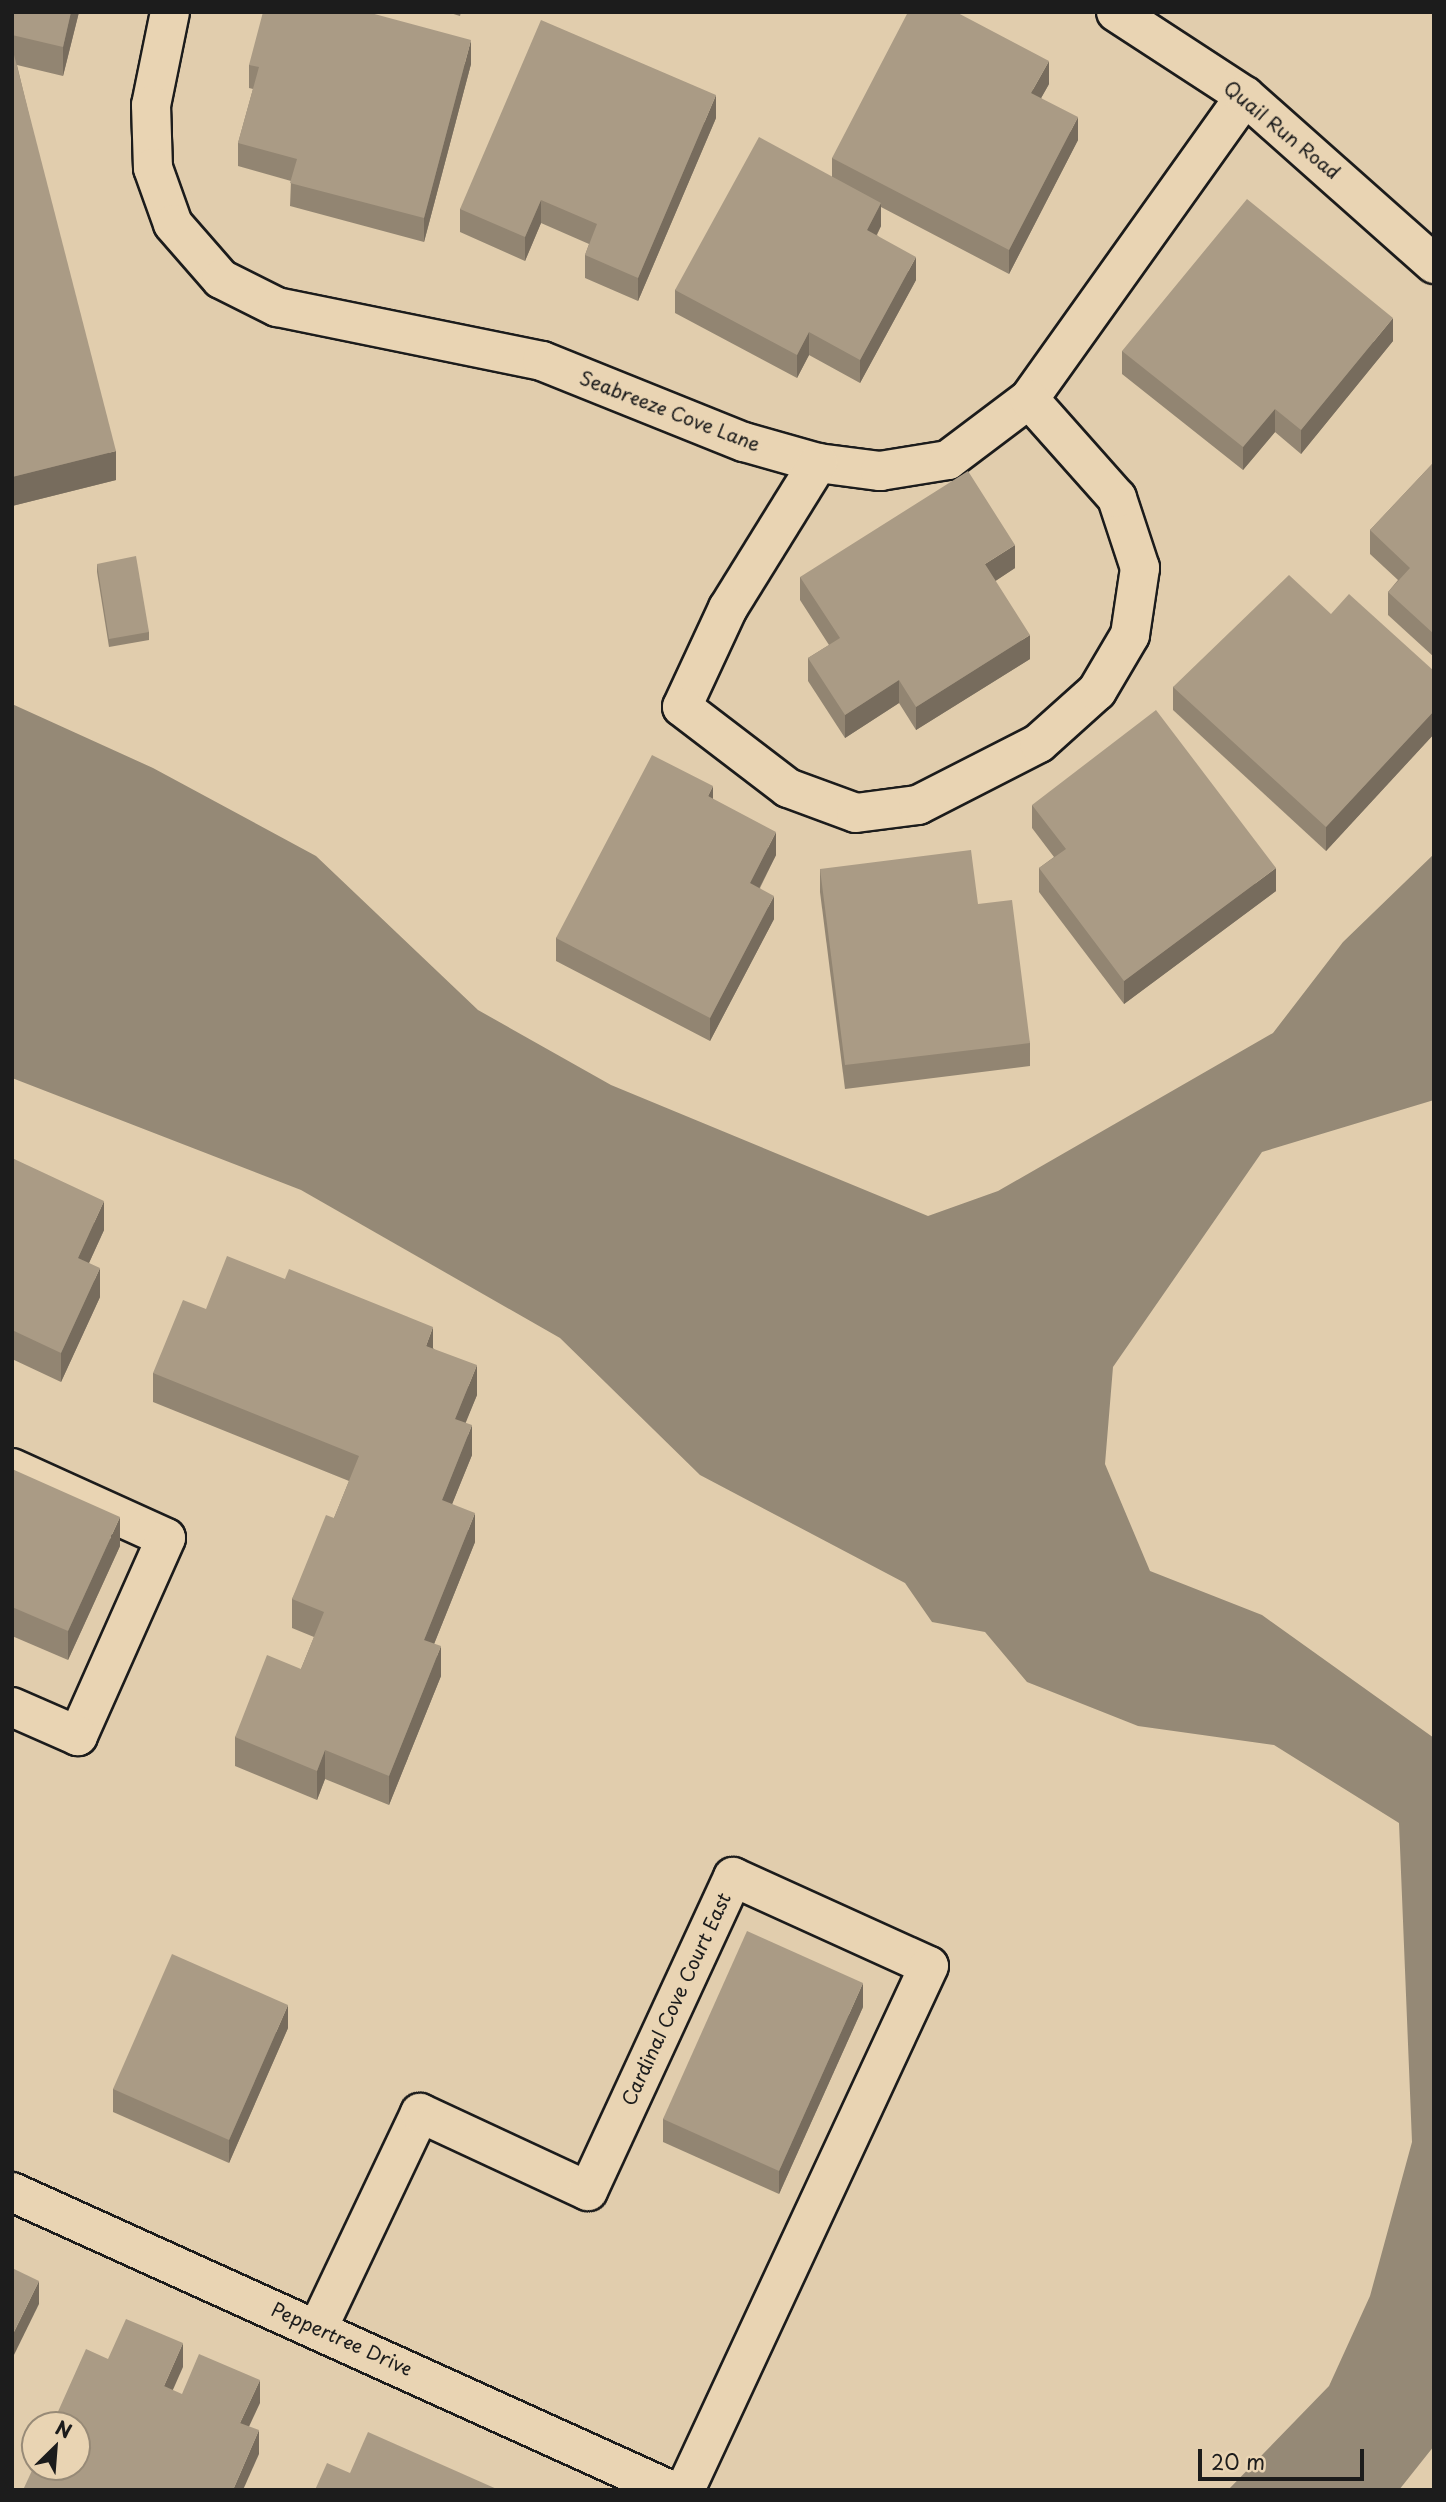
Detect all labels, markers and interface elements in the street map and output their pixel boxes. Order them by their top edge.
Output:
street label: Quail Run Road [1219,76,1345,184]
street label: Seabreeze Cove Lane [576,366,764,456]
street label: Cardinal Cove Court East [616,1889,736,2109]
street label: Peppertree Drive [267,2297,417,2381]
north arrow [21,2411,91,2481]
text: N [51,2413,77,2445]
scale bar [1201,2436,1367,2480]
text: 20 m [1211,2445,1265,2477]

